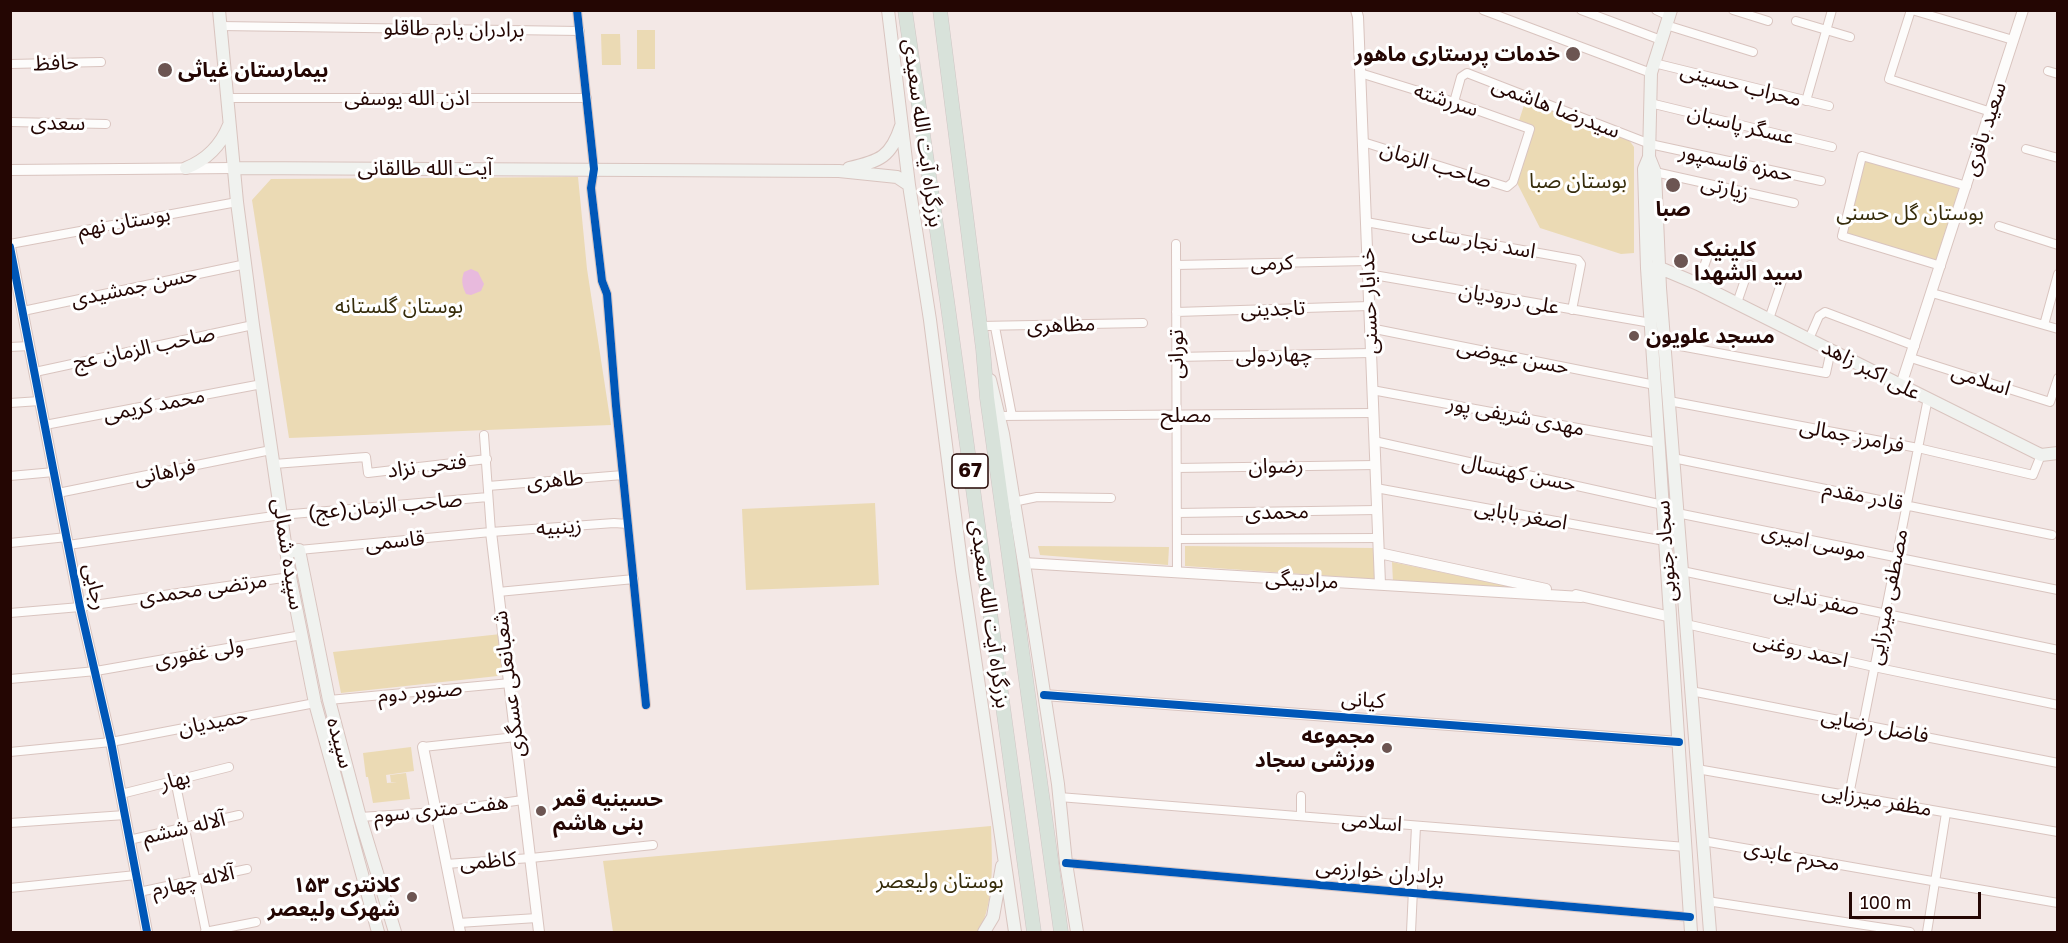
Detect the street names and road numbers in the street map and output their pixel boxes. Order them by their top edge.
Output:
street label: برادران یارم طاقلو [383,15,525,43]
street label: بزرگراه آیت الله سعیدی [897,37,949,229]
street label: حافظ [33,50,79,76]
street label: محراب حسینی [1678,58,1804,112]
street label: سیدرضا هاشمی [1488,72,1624,144]
street label: سررشته [1411,78,1481,122]
street label: سعید باقری [1958,79,2012,179]
street label: اذن الله یوسفی [344,85,470,111]
street label: عسگر پاسبان [1685,100,1797,150]
street label: سعدی [31,110,85,136]
street label: صاحب الزمان [1377,136,1495,194]
street label: حمزه قاسمپور [1677,139,1795,187]
street label: آیت الله طالقانی [357,155,493,181]
street label: زیارتی [1699,170,1751,206]
street label: بوستان نهم [76,201,172,243]
street label: اسد نجار ساعی [1410,218,1538,264]
street label: خدایار حسنی [1355,247,1383,355]
street label: کرمی [1250,250,1294,276]
street label: حسن جمشیدی [69,261,199,313]
street label: علی درودیان [1457,278,1561,320]
street label: تاجدینی [1240,295,1306,323]
street label: مظاهری [1026,311,1096,339]
street label: صاحب الزمان عج [71,321,217,375]
street label: تورانی [1163,329,1189,379]
street label: حسن عیوضی [1455,334,1571,380]
street label: علی اکبر زاهد [1817,334,1925,406]
street label: چهاردولی [1236,342,1312,368]
street label: اسلامی [1948,359,2014,401]
street label: محمد کریمی [101,383,207,427]
street label: مهدی شریفی پور [1445,390,1587,442]
street label: مصلح [1161,402,1211,428]
street label: فرامرز جمالی [1798,414,1906,458]
street label: فتحی نزاد [386,449,468,483]
street label: حسن کهنسال [1460,449,1578,497]
street label: رضوان [1248,453,1304,479]
street label: فراهانی [132,454,198,490]
road number: 67 [952,454,988,488]
street label: طاهری [526,465,584,495]
street label: قادر مقدم [1821,476,1905,516]
street label: صاحب الزمان(عج) [307,487,463,525]
street label: اصغر بابایی [1473,494,1569,536]
street label: سپیده شمالی [267,496,309,612]
street label: محمدی [1245,499,1309,525]
street label: سجاد جنوبی [1650,499,1682,603]
street label: زینبیه [535,513,583,541]
street label: بزرگراه آیت الله سعیدی [964,518,1016,710]
street label: موسی امیری [1759,519,1869,565]
street label: قاسمی [364,525,426,557]
street label: مصطفی میرزایی [1862,527,1914,667]
street label: رجایی [78,561,112,613]
street label: مرادبیگی [1265,565,1339,595]
street label: مرتضی محمدی [137,568,269,610]
street label: صفر ندایی [1772,579,1862,621]
street label: شعبانعلی عسگری [487,609,531,759]
street label: احمد روغنی [1751,627,1851,673]
street label: ولی غفوری [152,633,246,673]
street label: صنوبر دوم [377,676,463,708]
street label: کیانی [1340,686,1386,714]
street label: حمیدیان [176,703,250,741]
street label: فاضل رضایی [1819,703,1931,749]
street label: سپیده [321,715,359,771]
street label: بهار [157,764,193,796]
street label: مظفر میرزایی [1820,778,1934,822]
street label: هفت متری سوم [372,789,510,829]
street label: آلاله ششم [140,806,228,850]
street label: اسلامی [1341,807,1403,837]
street label: محرم عابدی [1742,835,1842,877]
street label: کاظمی [459,846,517,876]
street label: برادران خوارزمی [1315,854,1445,890]
street label: آلاله چهارم [149,860,237,902]

